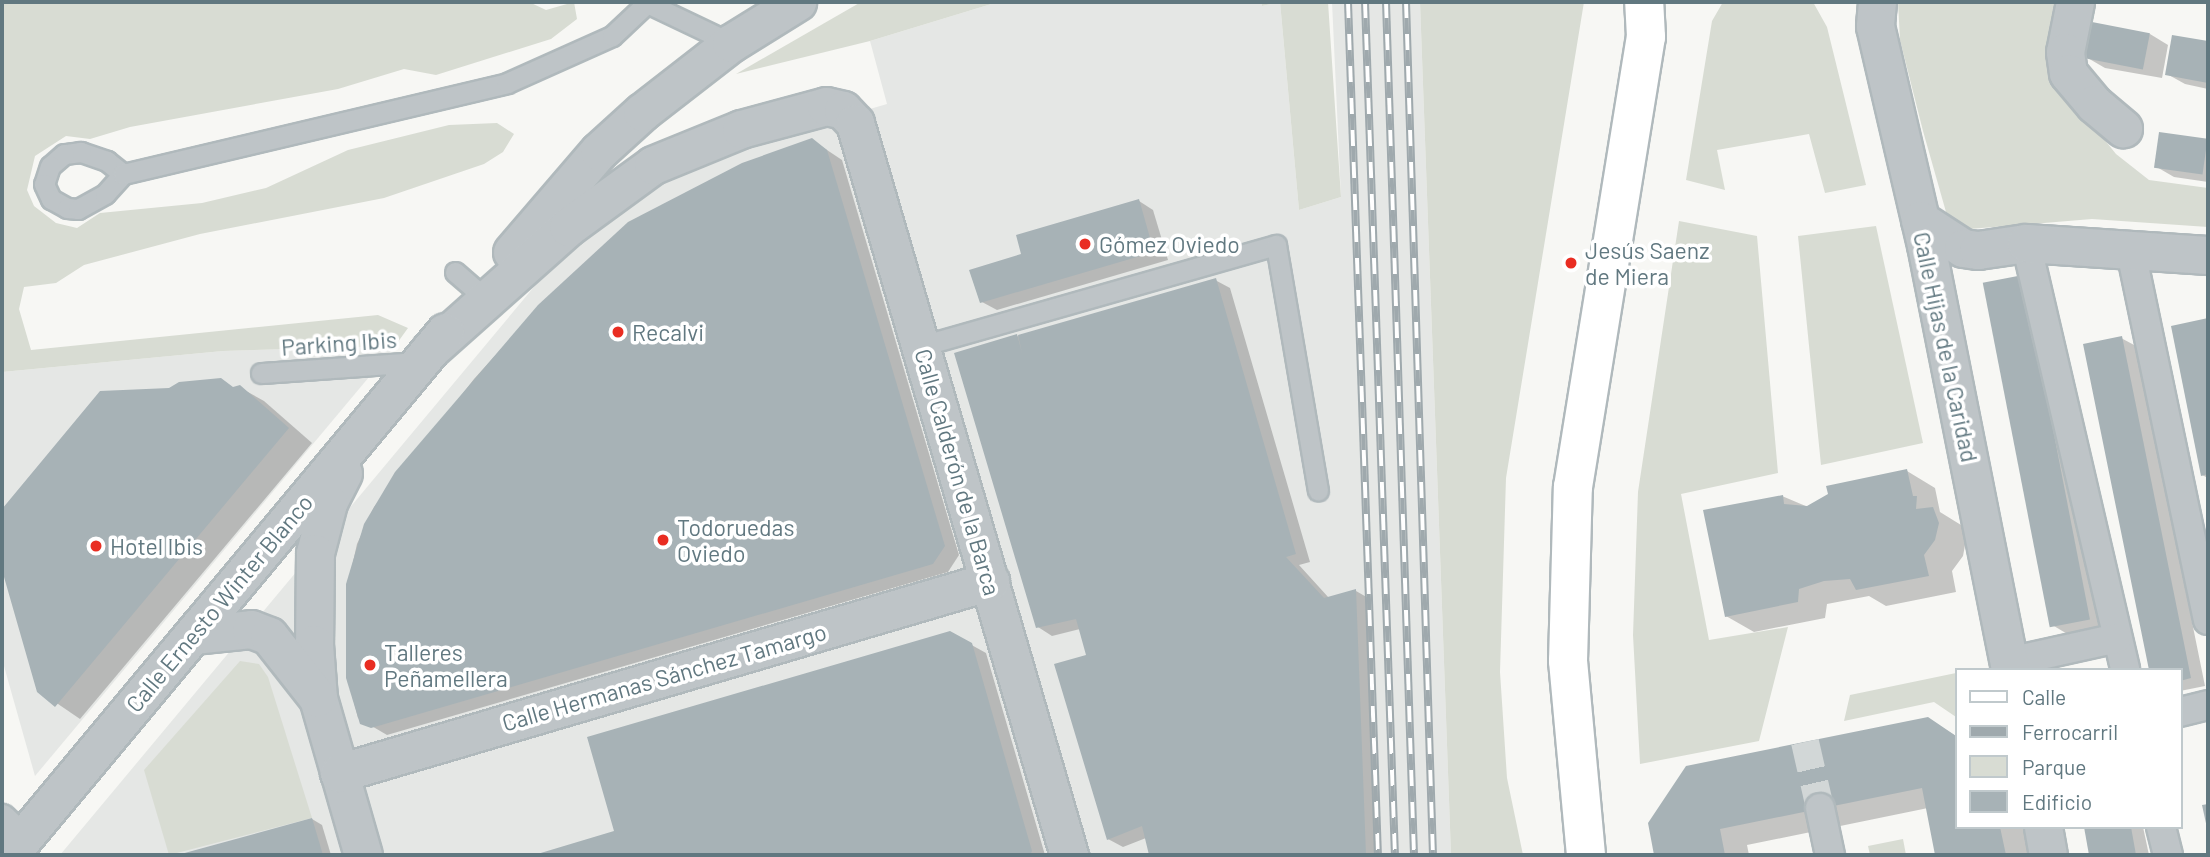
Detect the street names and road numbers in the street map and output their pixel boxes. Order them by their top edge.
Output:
street label: Calle Hijas de la Caridad [1908,229,1984,465]
street label: Parking Ibis [280,325,398,361]
street label: Calle Calderón de la Barca [910,345,1006,599]
street label: Calle Ernesto Winter Blanco [120,489,318,717]
street label: Calle Hermanas Sánchez Tamargo [499,617,829,737]

